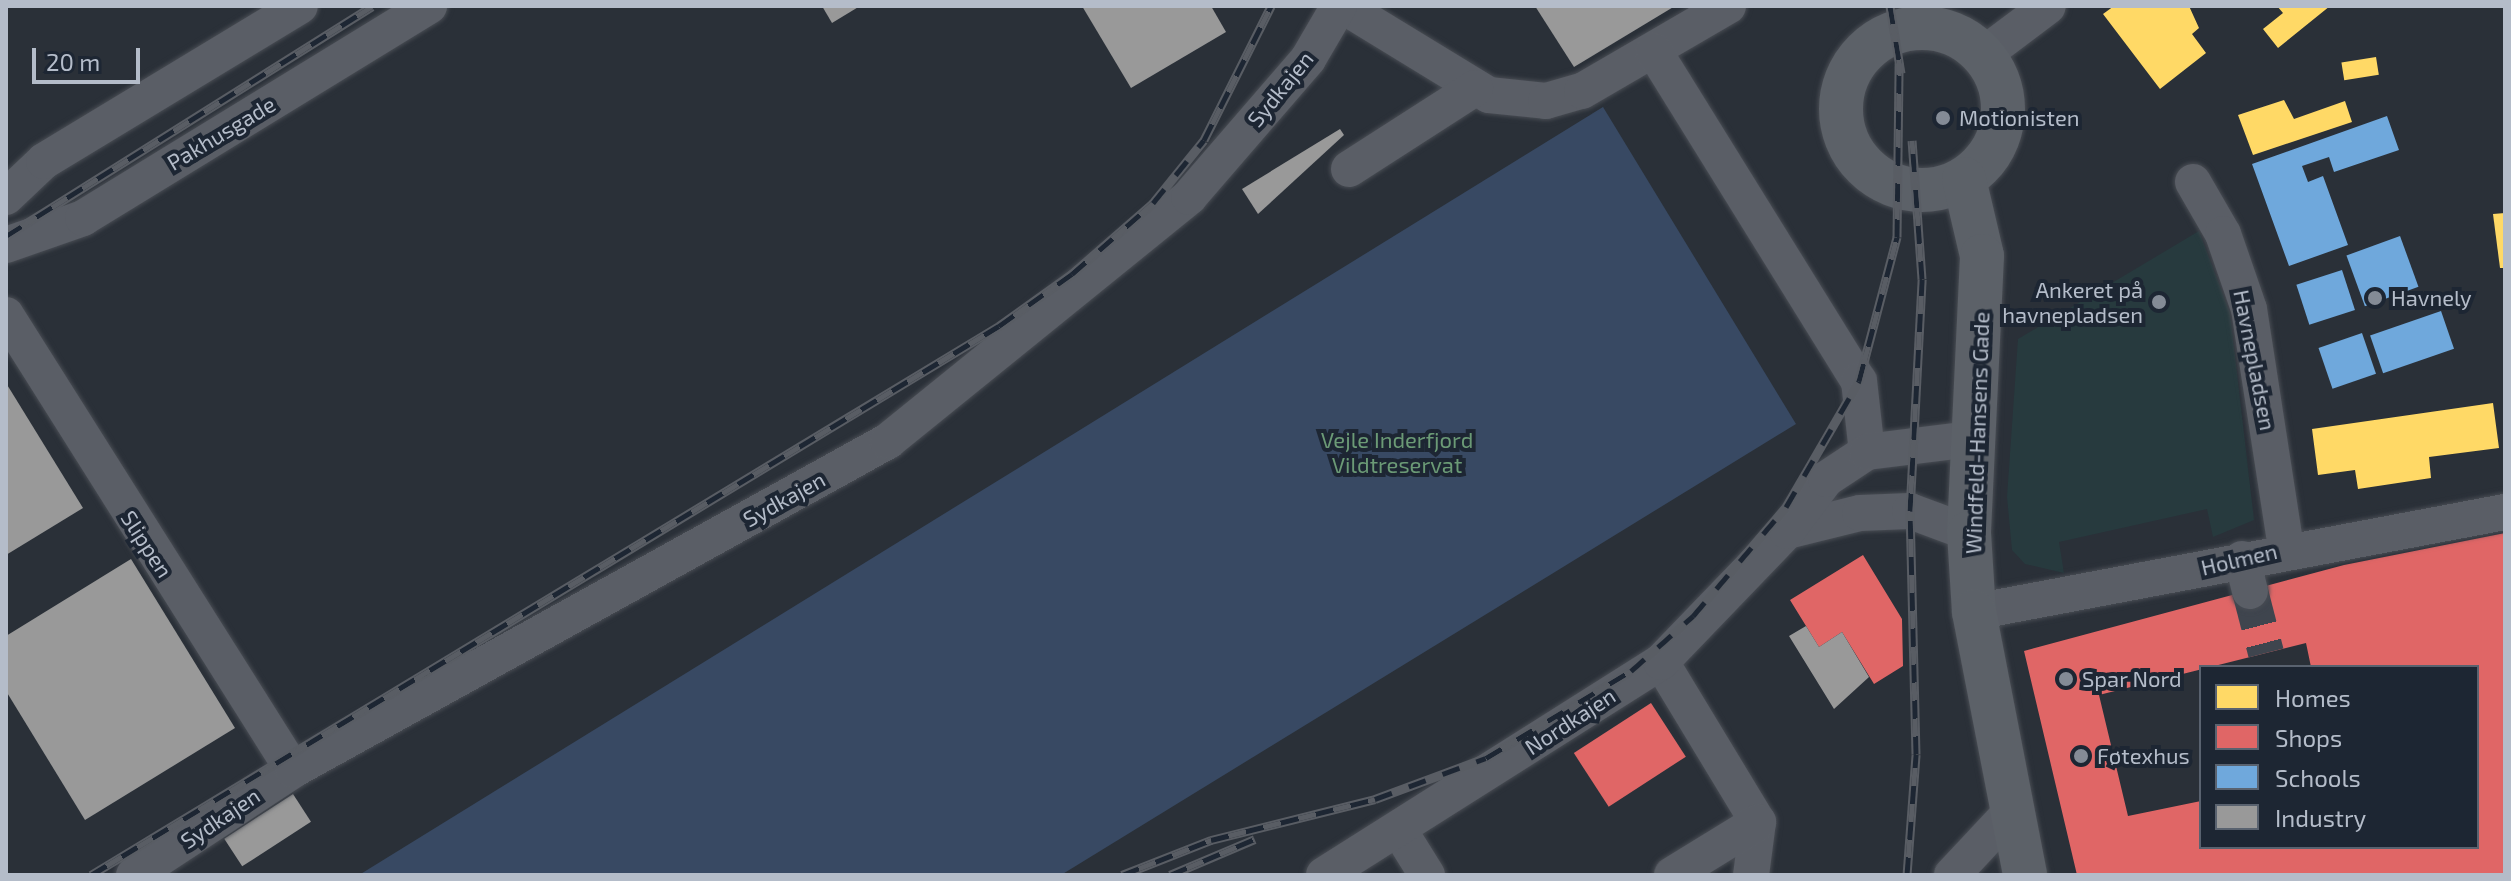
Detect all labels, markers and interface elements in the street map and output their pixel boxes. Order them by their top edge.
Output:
scale bar [36,32,144,82]
street label: Sydkajen [1242,46,1318,132]
text: 20 m [46,47,100,76]
street label: Pakhusgade [162,90,280,176]
place label: Motionisten [1959,105,2079,131]
marker: Motionisten [1934,109,1952,127]
place label: Ankeret på havnepladsen [2002,276,2143,328]
place label: Havnely [2391,285,2472,311]
street label: Havnepladsen [2228,287,2282,433]
marker: Havnely [2366,289,2384,307]
marker: Ankeret på havnepladsen [2150,293,2168,311]
street label: Windfeld-Hansens Gade [1960,311,1994,555]
park label: Vejle Inderfjord Vildtreservat [1321,426,1473,478]
street label: Sydkajen [738,466,830,532]
street label: Slippen [116,506,178,582]
street label: Holmen [2198,537,2280,581]
legend [2199,665,2479,849]
place label: Spar Nord [2082,666,2182,692]
marker: Spar Nord [2057,670,2075,688]
street label: Nordkajen [1520,682,1620,760]
text: Homes [2275,683,2351,712]
text: Shops [2275,723,2342,752]
place label: Føtexhus [2097,743,2190,769]
marker: Føtexhus [2072,747,2090,765]
text: Schools [2275,763,2361,792]
street label: Sydkajen [175,782,265,854]
text: Industry [2275,803,2366,832]

